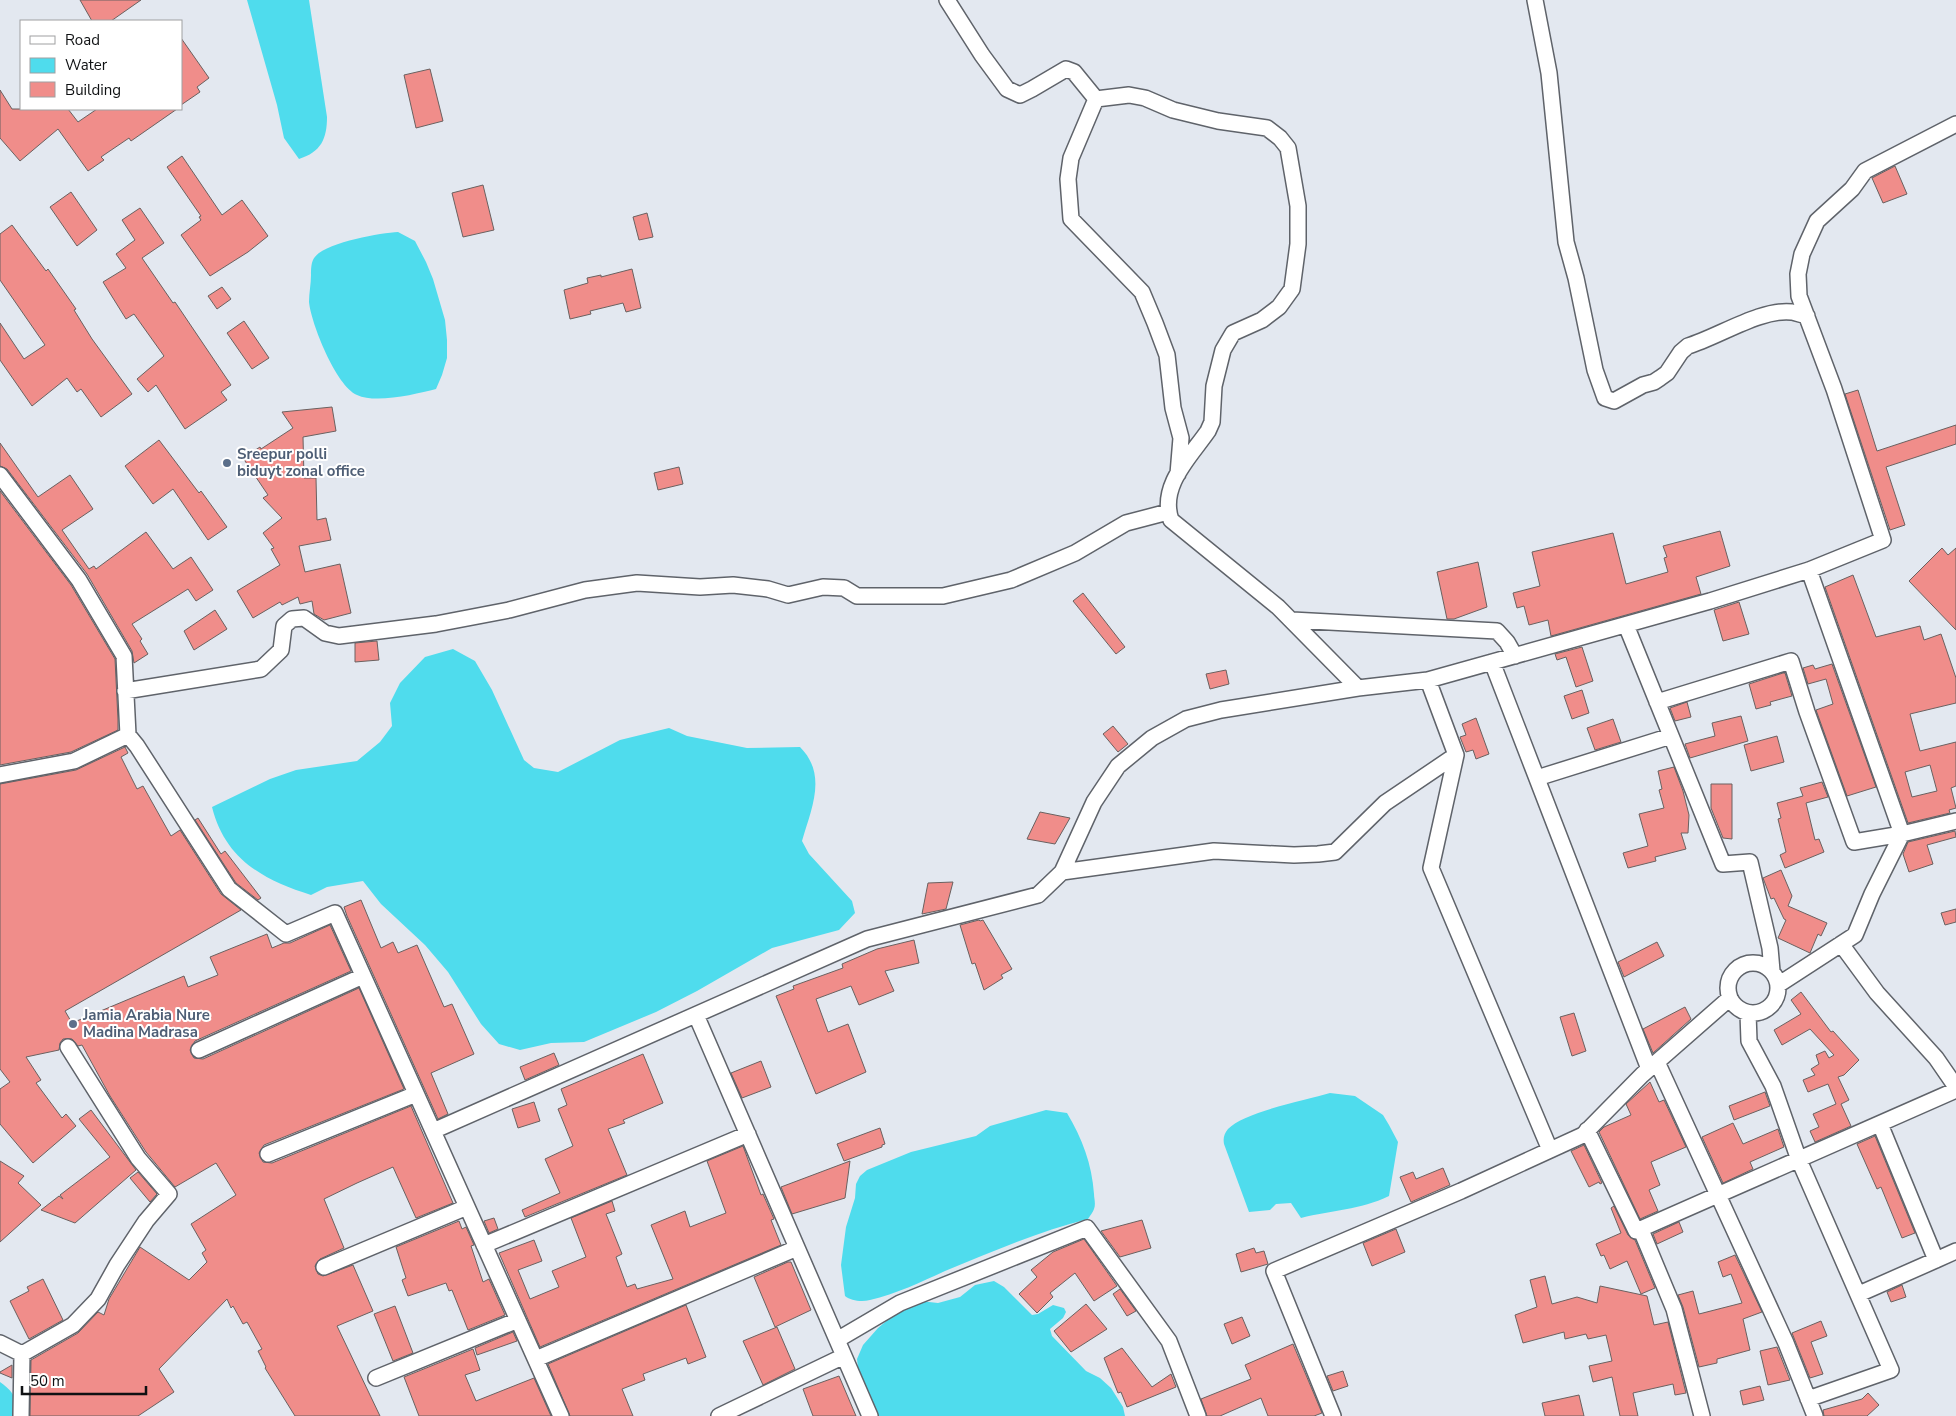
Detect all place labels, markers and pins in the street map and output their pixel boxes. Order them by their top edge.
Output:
place label: Sreepur polli biduyt zonal office [237,444,365,481]
marker: Sreepur polli biduyt zonal office [221,457,233,469]
place label: Jamia Arabia Nure Madina Madrasa [82,1005,210,1042]
marker: Jamia Arabia Nure Madina Madrasa [67,1018,79,1030]

